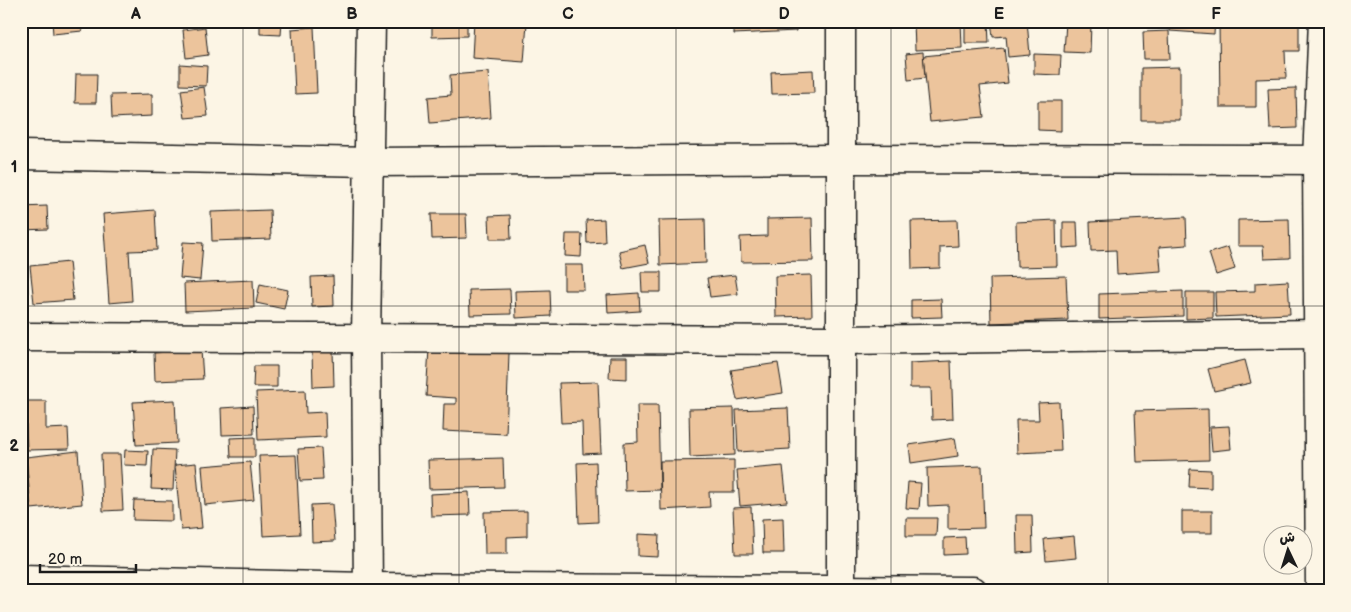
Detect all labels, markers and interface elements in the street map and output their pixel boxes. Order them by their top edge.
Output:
text: A [130,5,141,24]
text: B [346,5,358,24]
text: C [562,5,574,24]
text: D [778,5,790,24]
text: E [994,5,1004,24]
text: F [1211,5,1221,24]
text: 1 [11,158,17,177]
text: 2 [9,437,19,456]
north arrow [1264,524,1314,574]
text: ش [1279,529,1295,547]
scale bar [40,542,136,574]
text: 20 m [48,550,82,569]

